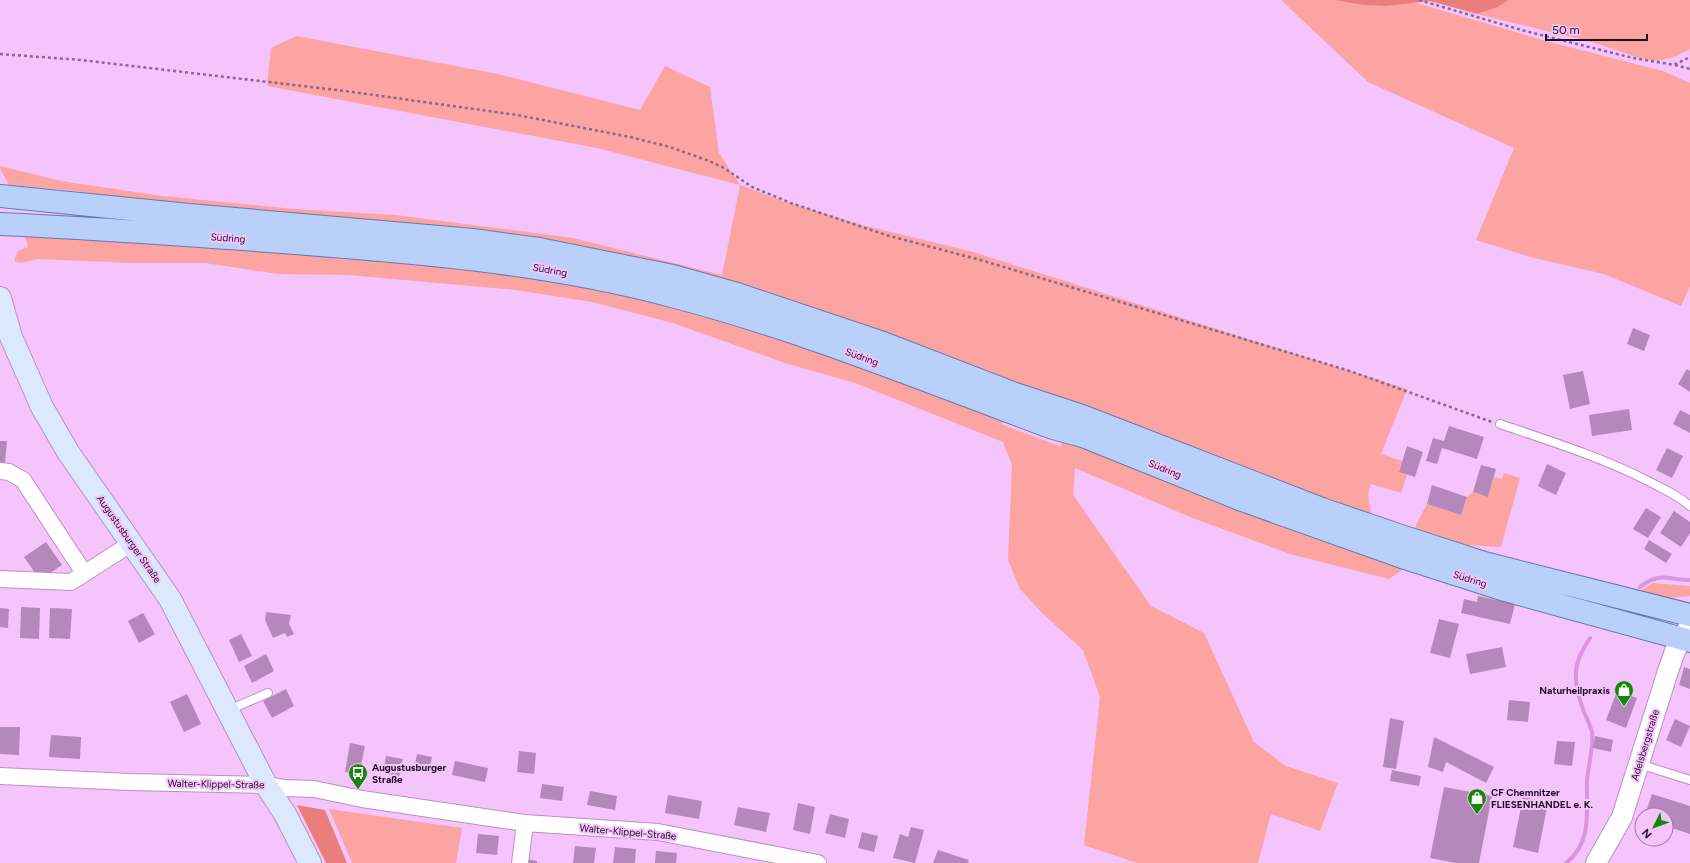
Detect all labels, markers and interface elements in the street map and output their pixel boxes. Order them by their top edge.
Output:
scale bar [1546,16,1647,42]
text: 50 m [1552,23,1580,37]
street label: Südring [210,230,246,246]
street label: Südring [532,261,568,279]
street label: Südring [843,345,881,369]
street label: Südring [1146,456,1184,482]
street label: Augustusburger Straße [94,493,164,586]
street label: Südring [1451,568,1489,590]
shop icon: Naturheilpraxis [1613,679,1635,707]
place label: Naturheilpraxis [1539,684,1610,697]
street label: Adelsbergstraße [1628,707,1662,782]
place label: Augustusburger Straße [372,761,447,786]
bus stop icon: Augustusburger Straße [347,762,369,790]
street label: Walter-Klippel-Straße [167,777,265,791]
place label: CF Chemnitzer FLIESENHANDEL e. K. [1491,786,1593,811]
shop icon: CF Chemnitzer FLIESENHANDEL e. K. [1466,787,1488,815]
north arrow [1634,807,1674,847]
street label: Walter-Klippel-Straße [579,821,677,843]
text: N [1639,826,1655,841]

